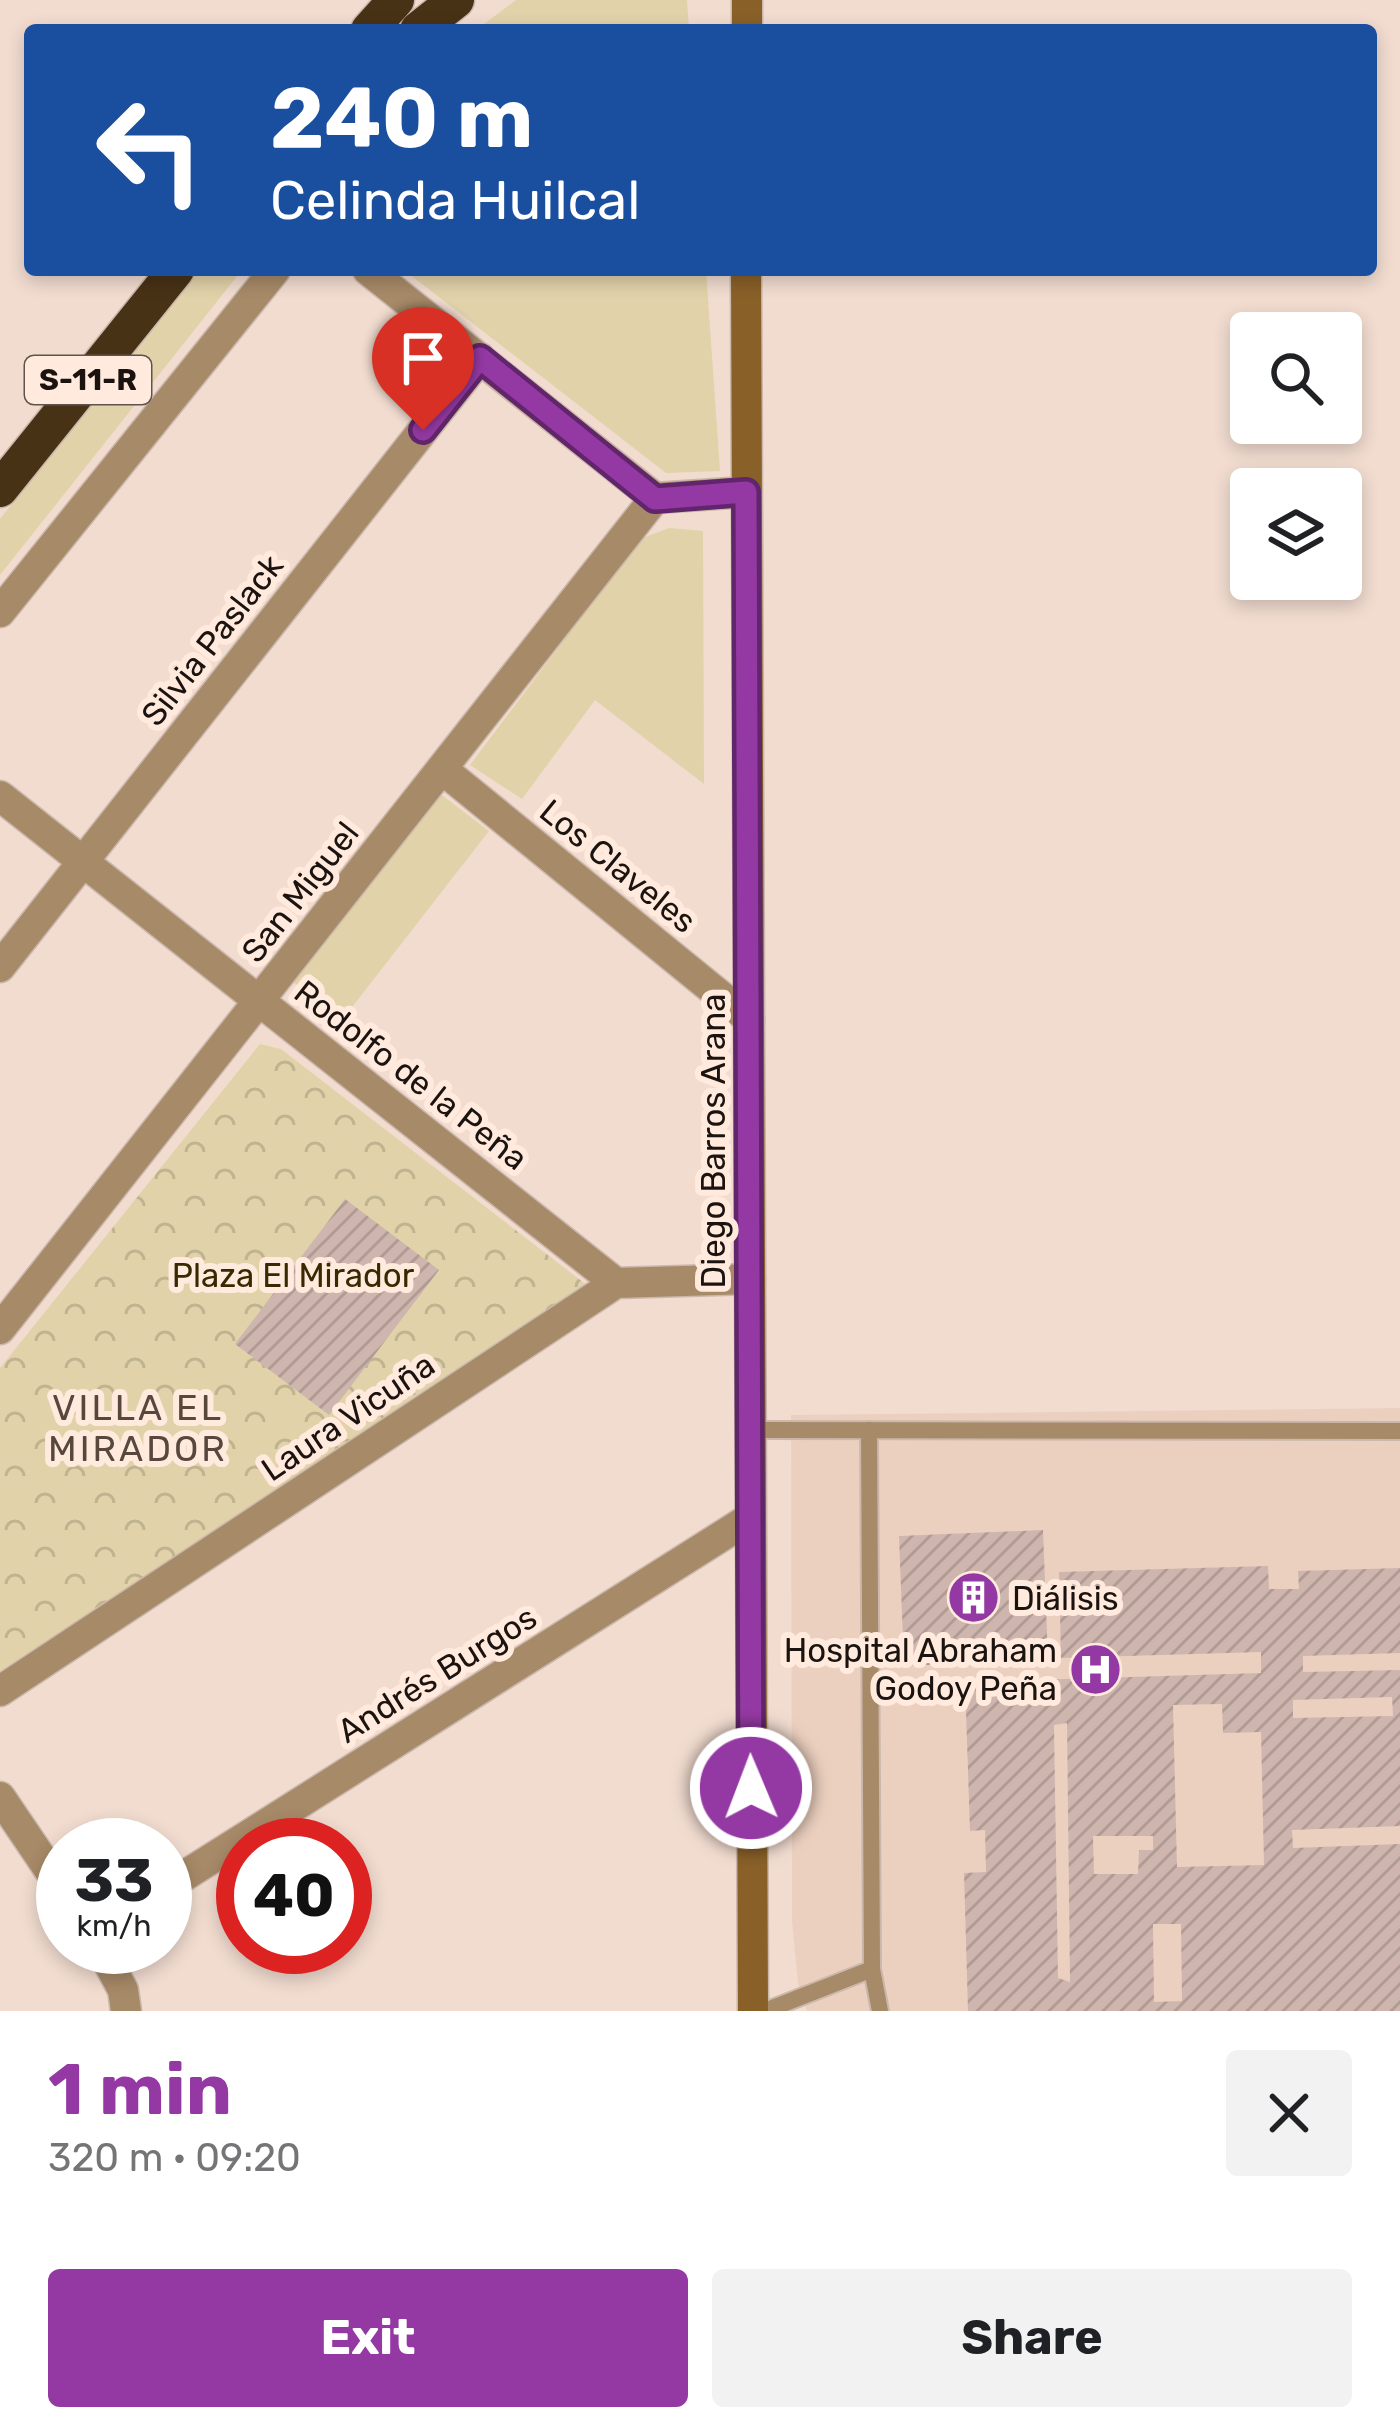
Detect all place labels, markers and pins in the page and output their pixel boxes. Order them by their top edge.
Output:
pin [372,307,474,430]
building icon: Diálisis [945,1570,1001,1626]
place label: Diálisis [1012,1579,1119,1618]
place label: Hospital Abraham Godoy Peña [784,1631,1057,1708]
hospital icon: Hospital Abraham Godoy Peña [1068,1641,1124,1697]

